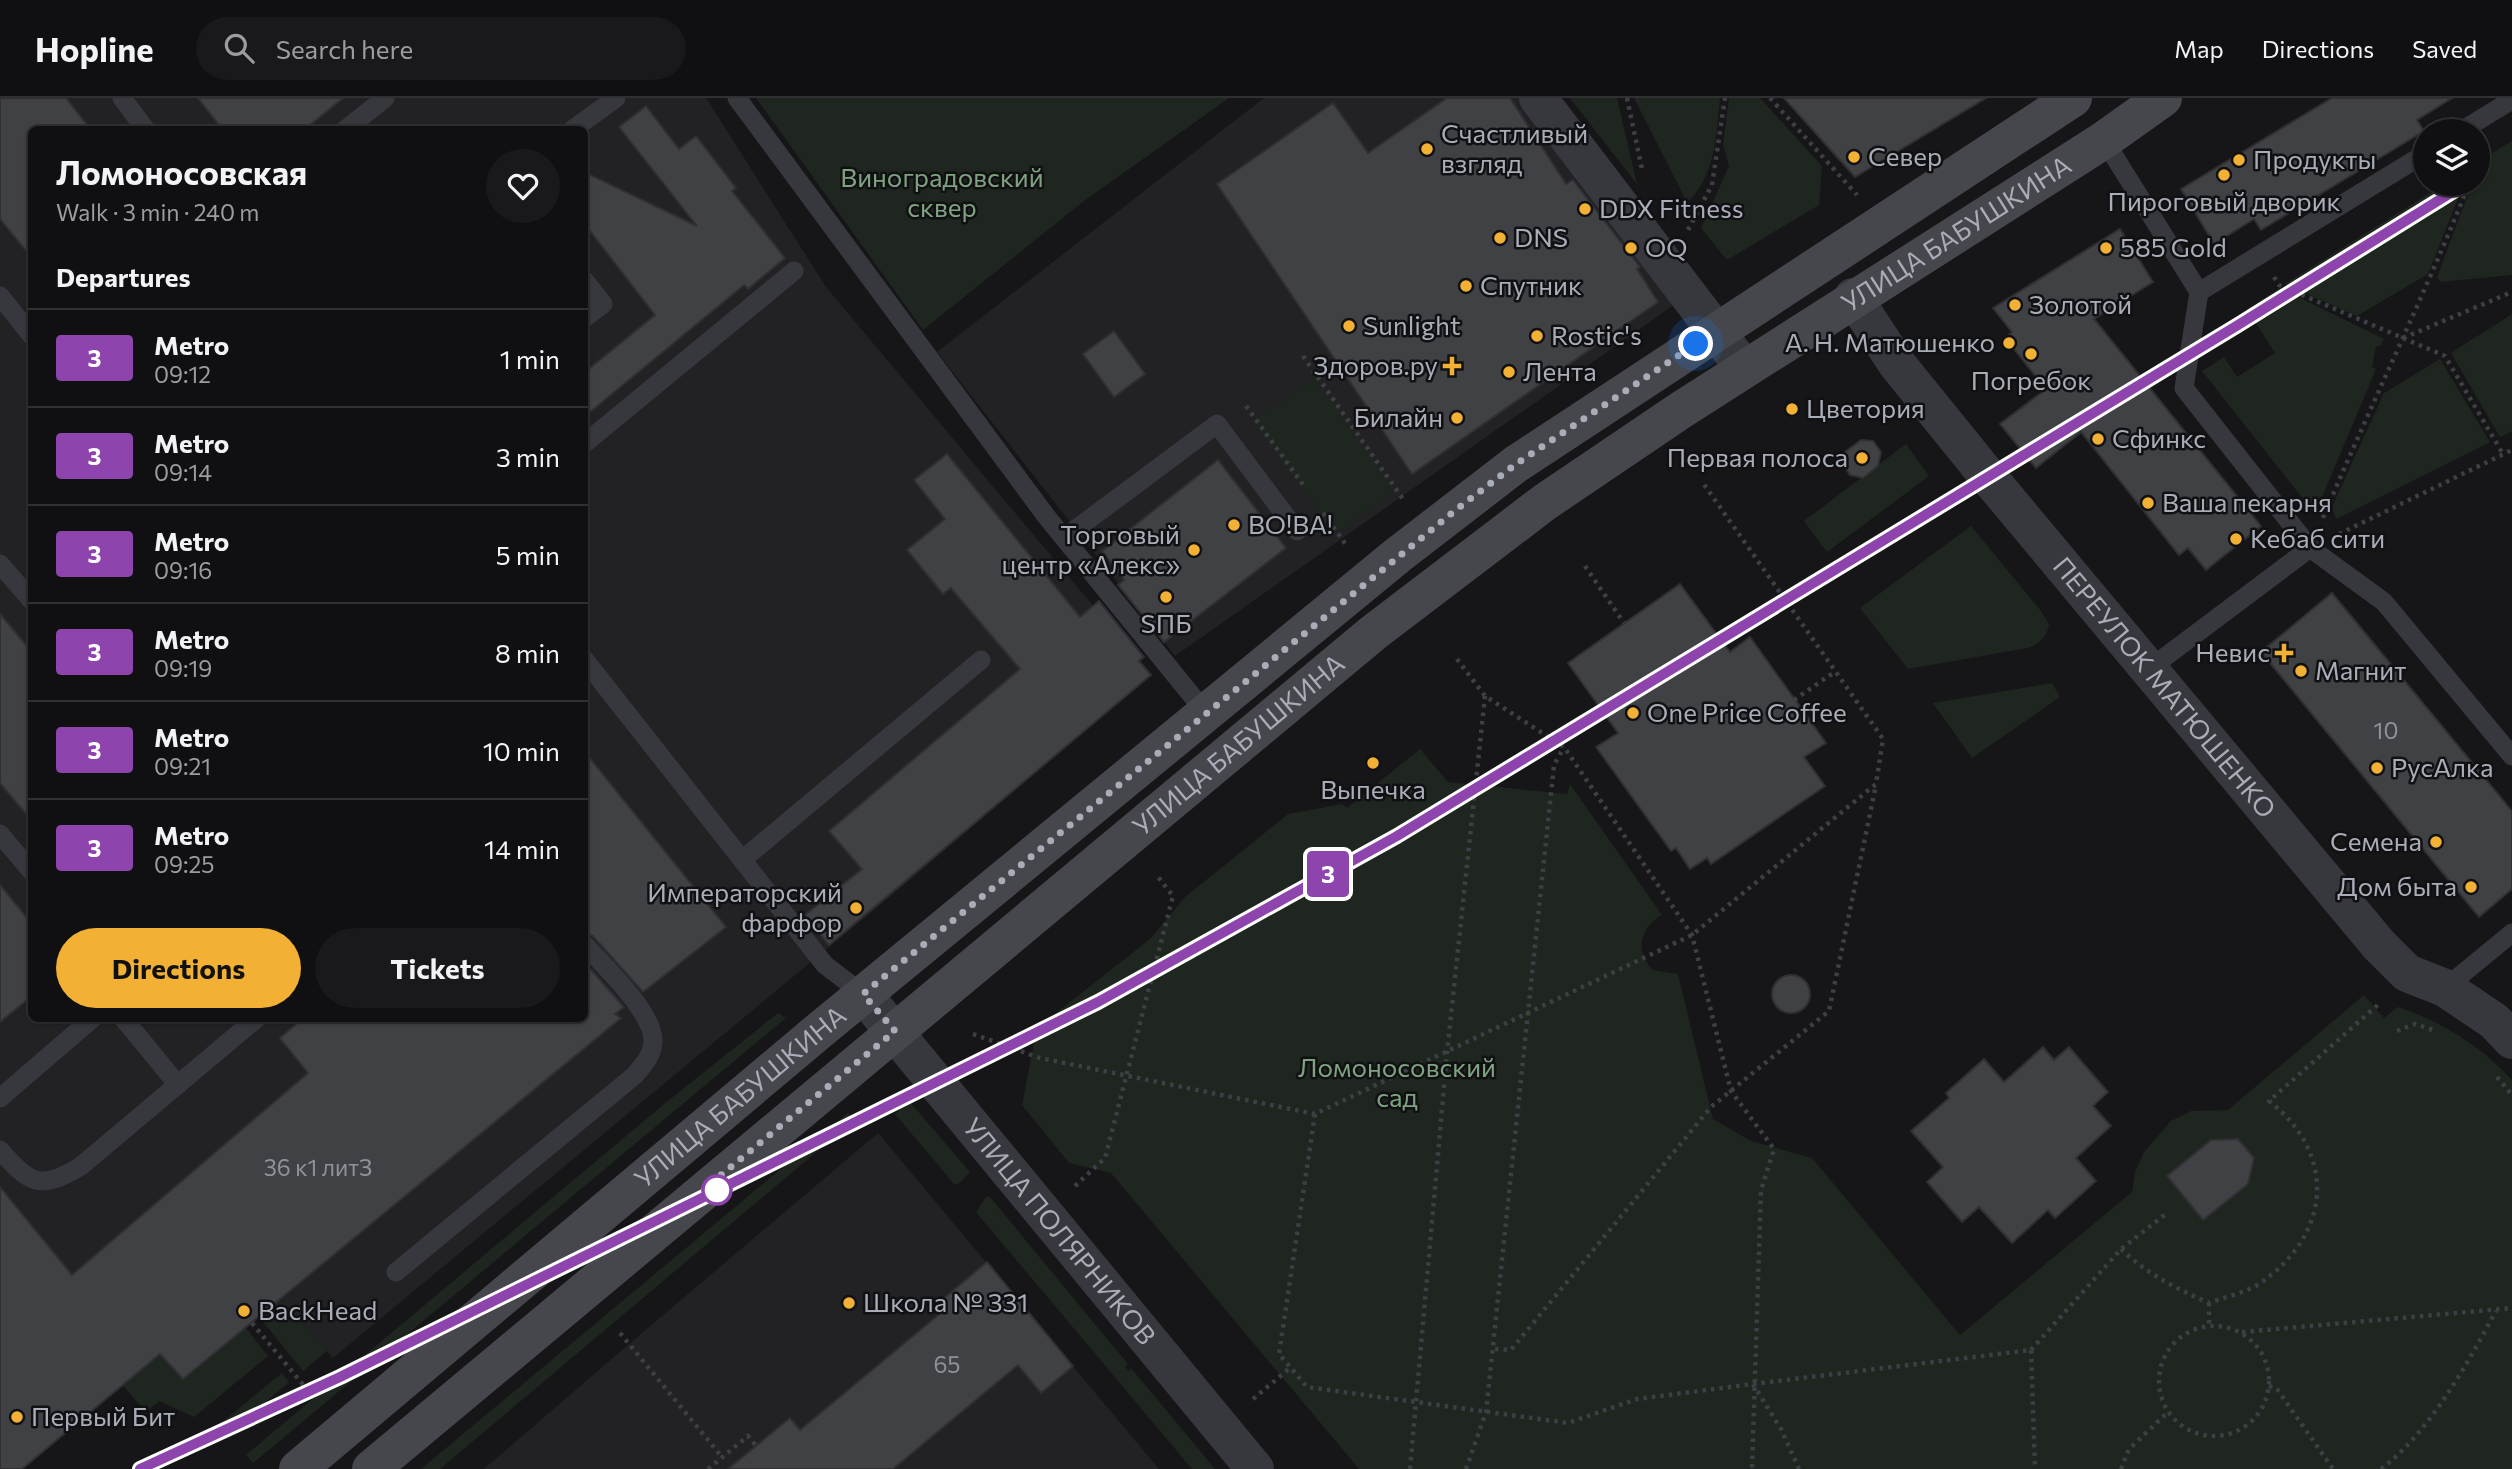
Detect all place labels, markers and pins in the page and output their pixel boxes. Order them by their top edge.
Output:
place label: Счастливый взгляд [1441,117,1588,178]
place label: Север [1868,140,1942,171]
marker: Счастливый взгляд [1419,141,1435,157]
place label: Продукты [2253,143,2376,174]
marker: Север [1846,149,1862,165]
marker: Продукты [2231,152,2247,168]
marker: Пироговый дворик [2216,167,2232,183]
place label: Пироговый дворик [2108,185,2341,216]
place label: DDX Fitness [1599,192,1744,223]
marker: DDX Fitness [1577,201,1593,217]
place label: DNS [1514,221,1568,252]
marker: DNS [1492,230,1508,246]
place label: OQ [1645,231,1687,262]
place label: 585 Gold [2120,231,2227,262]
marker: OQ [1623,240,1639,256]
marker: 585 Gold [2098,240,2114,256]
place label: Спутник [1480,269,1582,300]
marker: Спутник [1458,278,1474,294]
place label: Золотой [2029,288,2132,319]
marker: Золотой [2007,297,2023,313]
place label: Sunlight [1363,309,1461,340]
marker: Sunlight [1341,318,1357,334]
place label: Rostic's [1551,319,1642,350]
place label: А. Н. Матюшенко [1785,326,1995,357]
marker: Rostic's [1529,328,1545,344]
marker: А. Н. Матюшенко [2001,335,2017,351]
marker: Погребок [2023,346,2039,362]
place label: Здоров.ру [1313,349,1438,380]
place label: Лента [1523,355,1597,386]
marker: Здоров.ру [1444,358,1460,374]
marker: Лента [1501,364,1517,380]
place label: Погребок [1971,364,2091,395]
place label: Цветория [1806,392,1925,423]
place label: Билайн [1354,401,1443,432]
marker: Цветория [1784,401,1800,417]
marker: Билайн [1449,410,1465,426]
place label: Сфинкс [2112,422,2206,453]
marker: Сфинкс [2090,431,2106,447]
place label: Первая полоса [1667,441,1848,472]
marker: Первая полоса [1854,450,1870,466]
place label: Ваша пекарня [2162,486,2332,517]
marker: Ваша пекарня [2140,495,2156,511]
place label: ВО!ВА! [1248,508,1333,539]
marker: ВО!ВА! [1226,517,1242,533]
place label: Торговый центр «Алекс» [1002,518,1180,579]
place label: Кебаб сити [2250,522,2385,553]
marker: Кебаб сити [2228,531,2244,547]
marker: Торговый центр «Алекс» [1186,542,1202,558]
marker: SПБ [1158,589,1174,605]
place label: SПБ [1141,607,1191,638]
place label: Невис [2195,636,2270,667]
marker: Невис [2276,645,2292,661]
place label: Магнит [2315,654,2406,685]
marker: Магнит [2293,663,2309,679]
place label: One Price Coffee [1647,696,1847,727]
marker: One Price Coffee [1625,705,1641,721]
place label: РусАлка [2391,751,2494,782]
marker: Выпечка [1365,755,1381,771]
marker: РусАлка [2369,760,2385,776]
place label: Выпечка [1320,773,1426,804]
place label: Семена [2330,825,2422,856]
marker: Семена [2428,834,2444,850]
place label: Дом быта [2337,870,2457,901]
place label: Императорский фарфор [647,876,842,937]
marker: Дом быта [2463,879,2479,895]
marker: Императорский фарфор [848,900,864,916]
unlabelled marker [702,1175,732,1205]
place label: Школа № 331 [863,1286,1028,1317]
place label: BackHead [258,1294,377,1325]
marker: Школа № 331 [841,1295,857,1311]
marker: BackHead [236,1303,252,1319]
place label: Первый Бит [31,1400,175,1431]
marker: Первый Бит [9,1409,25,1425]

